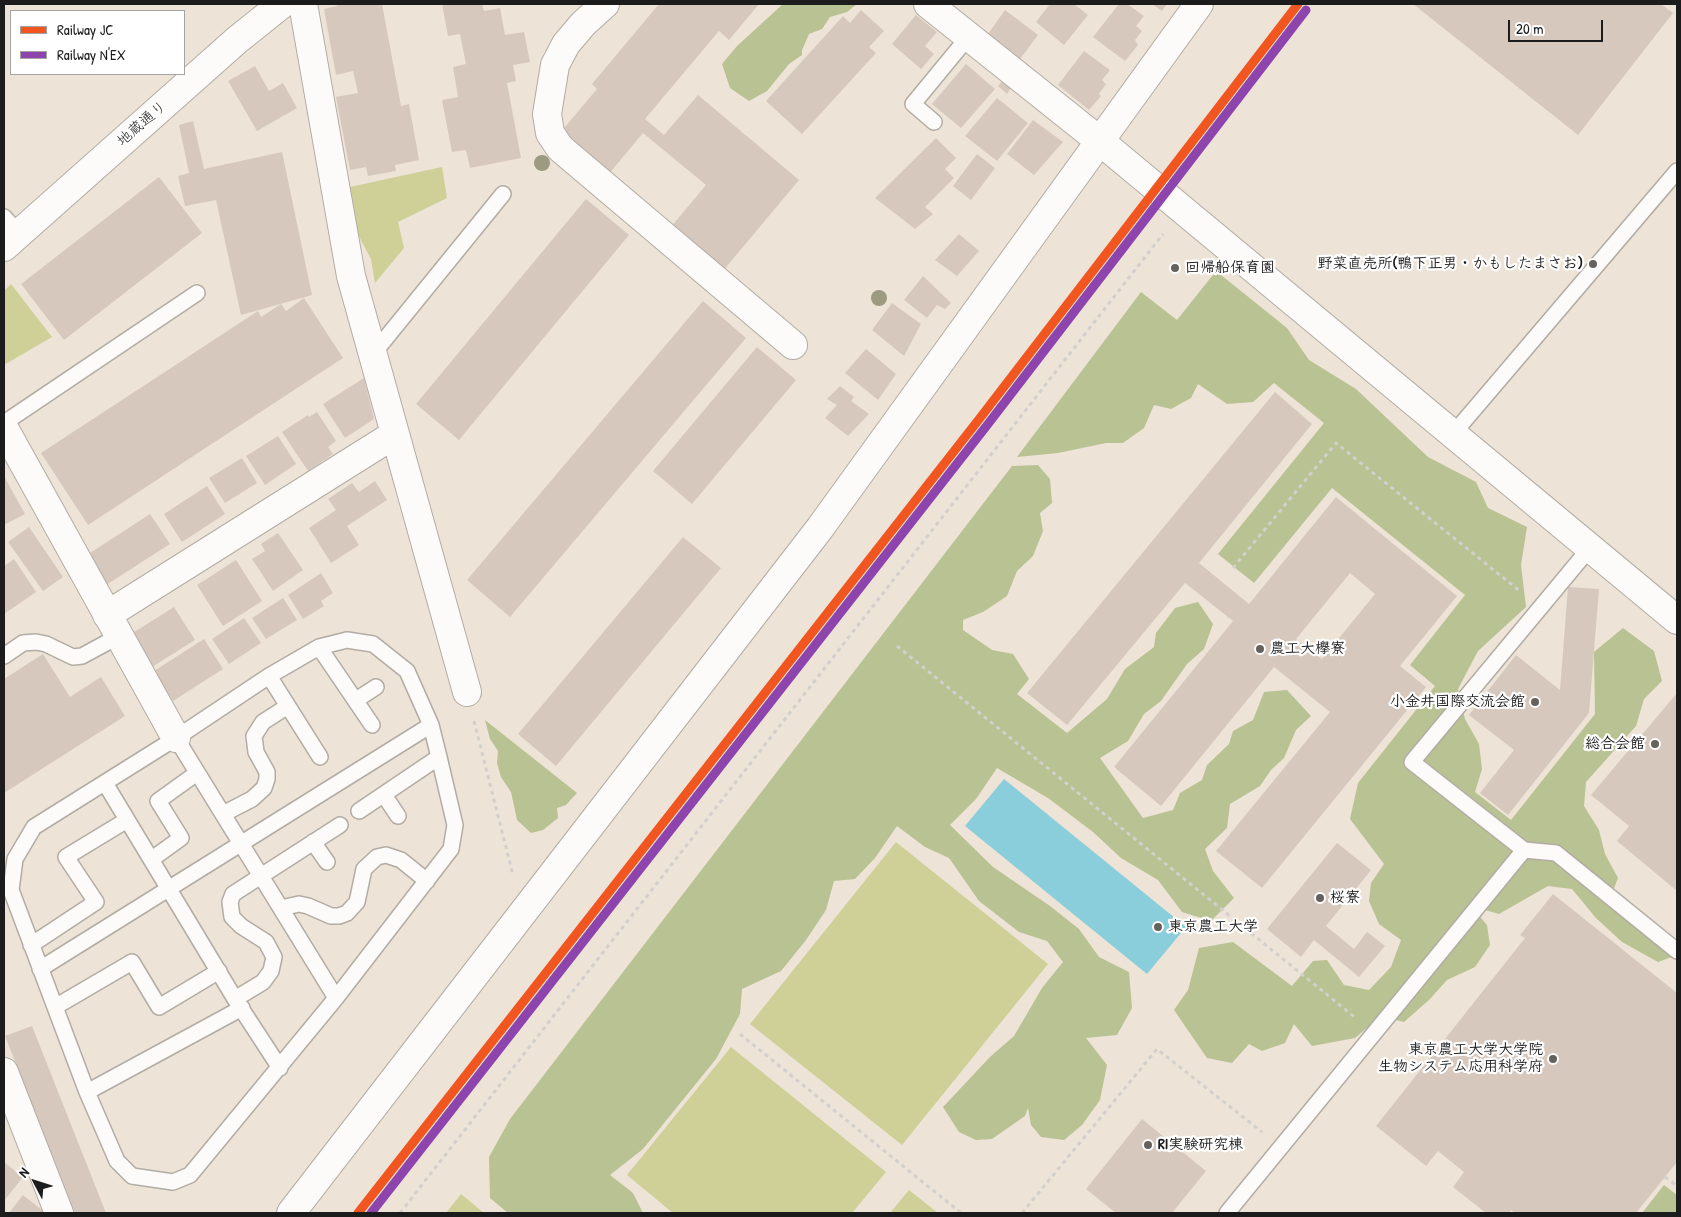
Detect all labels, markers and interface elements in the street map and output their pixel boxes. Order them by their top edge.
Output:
legend [10,10,185,75]
scale bar [1511,10,1606,42]
text: 20 m [1516,18,1543,39]
text: Railway JC [57,19,113,40]
text: Railway N'EX [57,44,126,65]
street label: 地蔵通り [113,98,171,150]
place label: 野菜直売所(鴨下正男・かもしたまさお) [1318,255,1583,273]
marker: 野菜直売所(鴨下正男・かもしたまさお) [1587,258,1599,270]
place label: 回帰船保育園 [1185,259,1275,277]
marker: 回帰船保育園 [1169,262,1181,274]
place label: 農工大欅寮 [1270,640,1345,658]
marker: 農工大欅寮 [1254,643,1266,655]
place label: 小金井国際交流会館 [1390,693,1525,711]
marker: 小金井国際交流会館 [1529,696,1541,708]
place label: 総合会館 [1585,735,1645,753]
marker: 総合会館 [1649,738,1661,750]
place label: 桜寮 [1330,889,1360,907]
marker: 桜寮 [1314,892,1326,904]
place label: 東京農工大学 [1168,918,1258,936]
marker: 東京農工大学 [1152,921,1164,933]
place label: 東京農工大学大学院 生物システム応用科学府 [1378,1041,1543,1076]
marker: 東京農工大学大学院 生物システム応用科学府 [1547,1053,1559,1065]
place label: RI実験研究棟 [1158,1136,1243,1154]
marker: RI実験研究棟 [1142,1139,1154,1151]
north arrow [10,1157,60,1207]
text: N [13,1163,33,1181]

